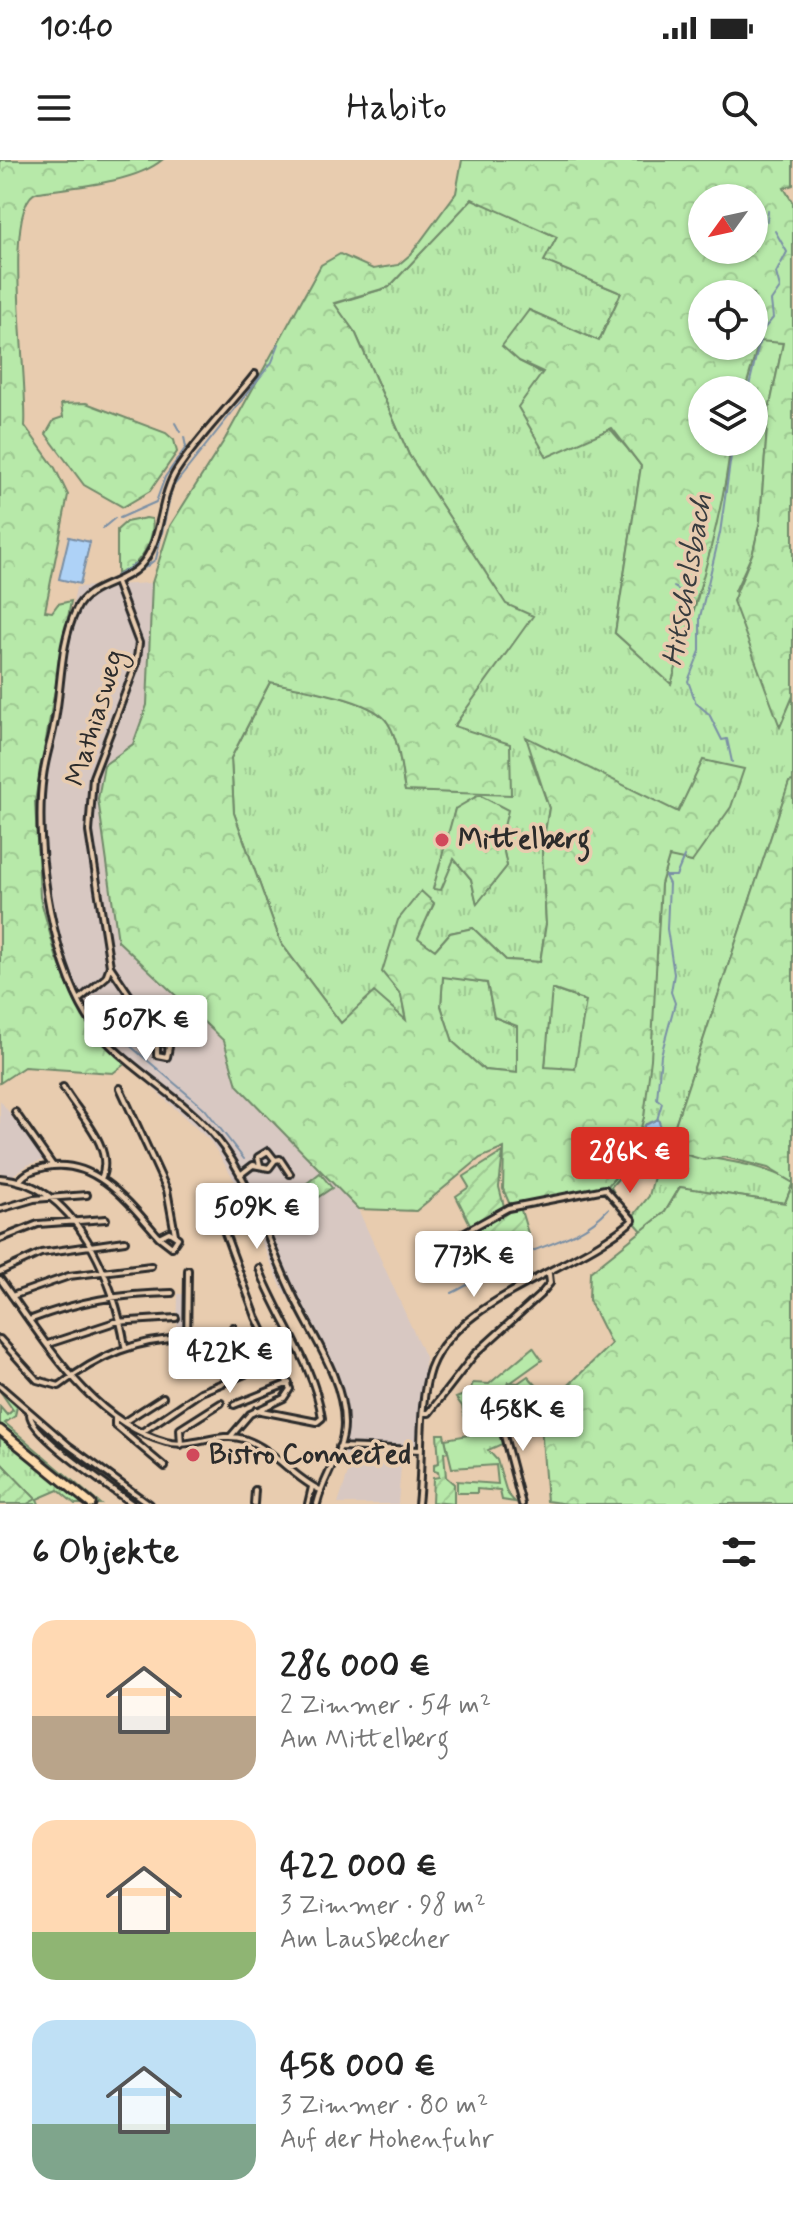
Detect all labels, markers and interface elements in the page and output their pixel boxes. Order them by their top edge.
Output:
text: 10:40 [40,9,113,48]
text: Habito [346,85,447,132]
icon: menu [32,86,76,130]
icon: search [717,86,761,130]
north arrow [688,184,768,264]
map controls [688,184,768,456]
button: locate [688,280,768,360]
button: layers [688,376,768,456]
water label: Hitschelsbach [654,491,722,669]
street label: Mathiasweg [58,645,136,791]
place label: Mittelberg [458,822,590,862]
marker: Mittelberg [433,831,451,849]
pin: 507K € [81,995,211,1063]
text: 507K € [102,1004,190,1038]
pin: 286K € [565,1127,695,1195]
text: 286K € [589,1136,671,1170]
pin: 509K € [192,1183,322,1251]
text: 509K € [214,1192,300,1226]
pin: 773K € [409,1231,539,1299]
text: 773K € [433,1240,515,1274]
pin: 422K € [165,1327,295,1395]
text: 422K € [187,1336,273,1370]
pin: 458K € [458,1385,588,1453]
text: 458K € [480,1394,566,1428]
place label: Bistro Connected [209,1437,411,1474]
marker: Bistro Connected [184,1446,202,1464]
text: 6 Objekte [32,1530,179,1575]
icon: filters [717,1530,761,1574]
text: 286 000 € [280,1644,431,1689]
icon: home [96,1652,192,1748]
text: 2 Zimmer · 54 m² [280,1689,491,1723]
text: Am Mittelberg [280,1723,449,1757]
text: 422 000 € [280,1844,438,1889]
icon: home [96,1852,192,1948]
text: 3 Zimmer · 98 m² [280,1889,486,1923]
text: Am Lausbecher [280,1923,450,1957]
text: 458 000 € [280,2044,436,2089]
icon: home [96,2052,192,2148]
text: 3 Zimmer · 80 m² [280,2089,488,2123]
text: Auf der Hohenfuhr [280,2123,494,2157]

